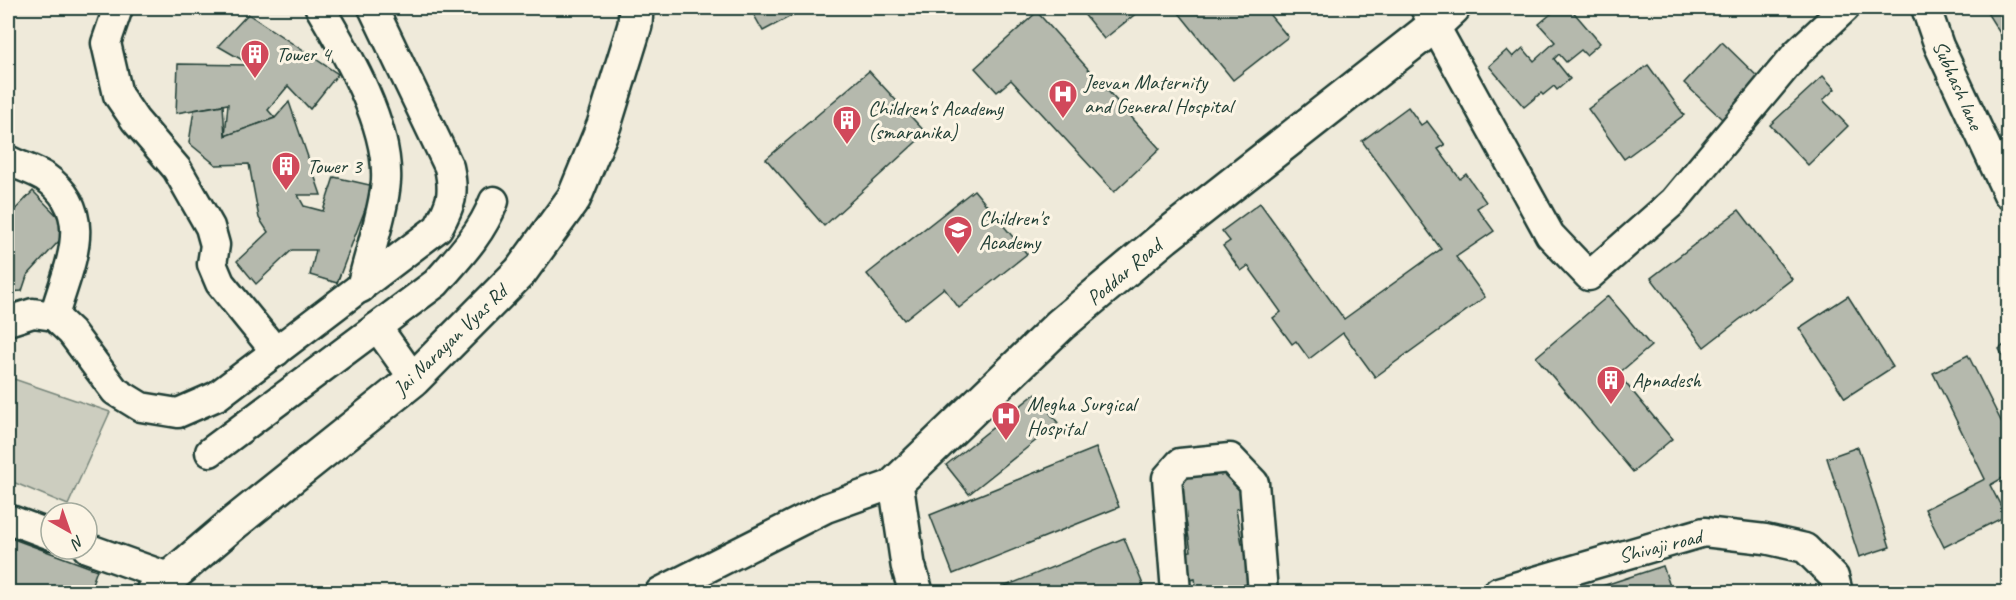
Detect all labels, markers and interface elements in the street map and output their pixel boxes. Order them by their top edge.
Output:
street label: Subhash lane [1927,36,1990,136]
building icon: Tower 4 [239,38,271,80]
place label: Tower 4 [276,41,333,67]
place label: Jeevan Maternity and General Hospital [1083,69,1236,119]
hospital icon: Jeevan Maternity and General Hospital [1047,78,1079,120]
place label: Children's Academy (smaranika) [868,95,1005,145]
building icon: Children's Academy (smaranika) [831,104,863,146]
building icon: Tower 3 [270,150,302,192]
place label: Tower 3 [307,153,363,179]
place label: Children's Academy [979,205,1050,255]
school or university icon: Children's Academy [942,214,974,256]
street label: Poddar Road [1081,231,1170,311]
street label: Jai Narayan Vyas Rd [387,277,514,402]
building icon: Apnadesh [1595,364,1627,406]
place label: Apnadesh [1632,367,1702,393]
place label: Megha Surgical Hospital [1027,391,1139,441]
hospital icon: Megha Surgical Hospital [990,400,1022,442]
north arrow [39,501,99,561]
street label: Shivaji road [1616,522,1708,569]
text: N [65,531,88,555]

